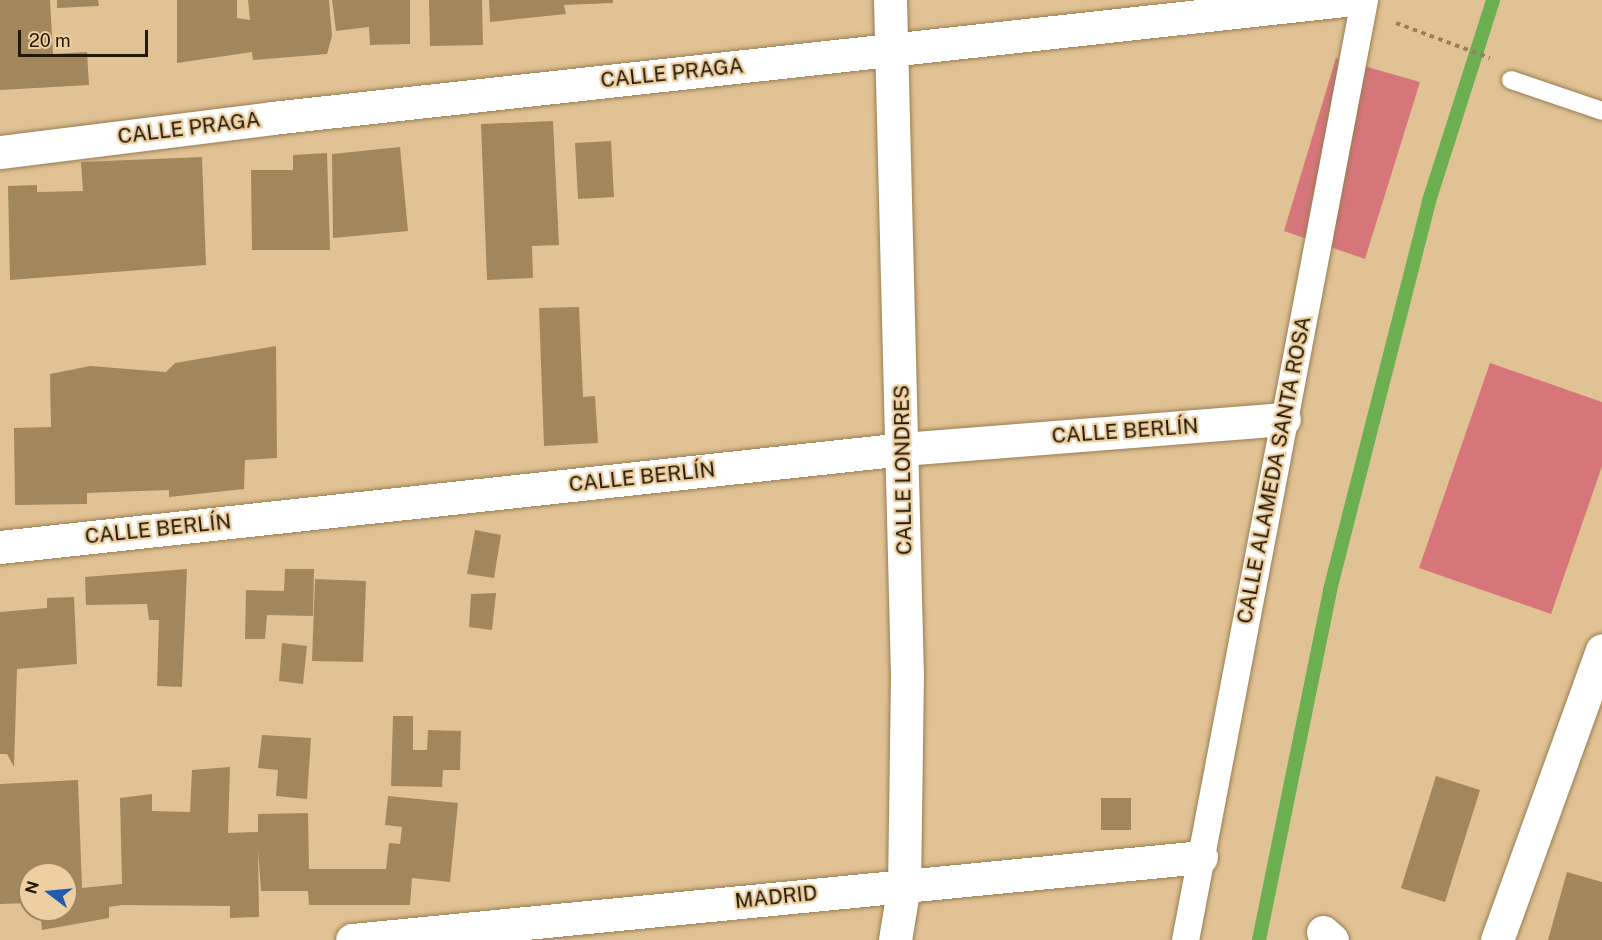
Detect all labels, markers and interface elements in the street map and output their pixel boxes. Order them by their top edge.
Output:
scale bar [21,18,152,56]
text: 20 m [29,30,71,51]
street label: CALLE PRAGA [599,53,745,93]
street label: CALLE PRAGA [116,107,262,149]
street label: CALLE ALAMEDA SANTA ROSA [1232,314,1316,626]
street label: CALLE LONDRES [889,385,917,555]
street label: CALLE BERLÍN [1051,413,1199,449]
street label: CALLE BERLÍN [568,457,716,497]
street label: CALLE BERLÍN [84,509,232,549]
north arrow [18,862,78,922]
text: N [21,879,43,896]
street label: MADRID [734,880,818,914]

